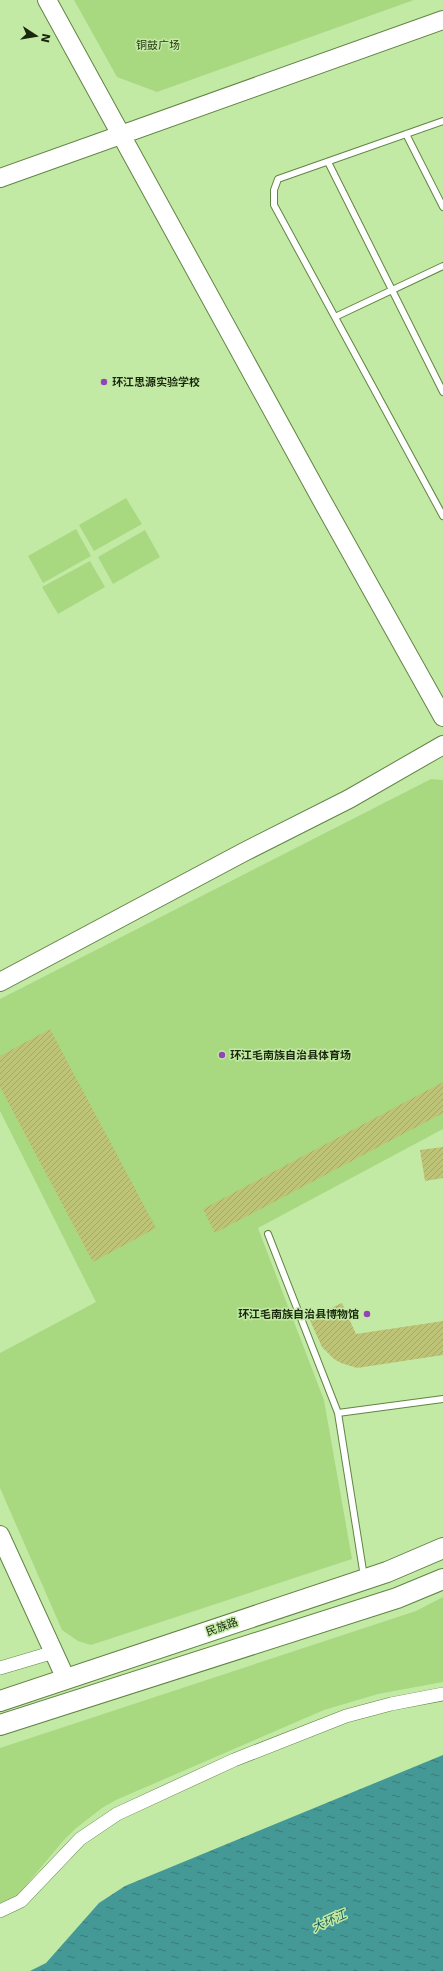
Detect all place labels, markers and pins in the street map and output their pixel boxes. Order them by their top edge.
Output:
place label: 环江思源实验学校 [112,376,200,389]
marker: 环江思源实验学校 [99,377,109,387]
place label: 环江毛南族自治县体育场 [230,1049,351,1062]
marker: 环江毛南族自治县体育场 [217,1050,227,1060]
place label: 环江毛南族自治县博物馆 [238,1308,359,1321]
marker: 环江毛南族自治县博物馆 [362,1309,372,1319]

